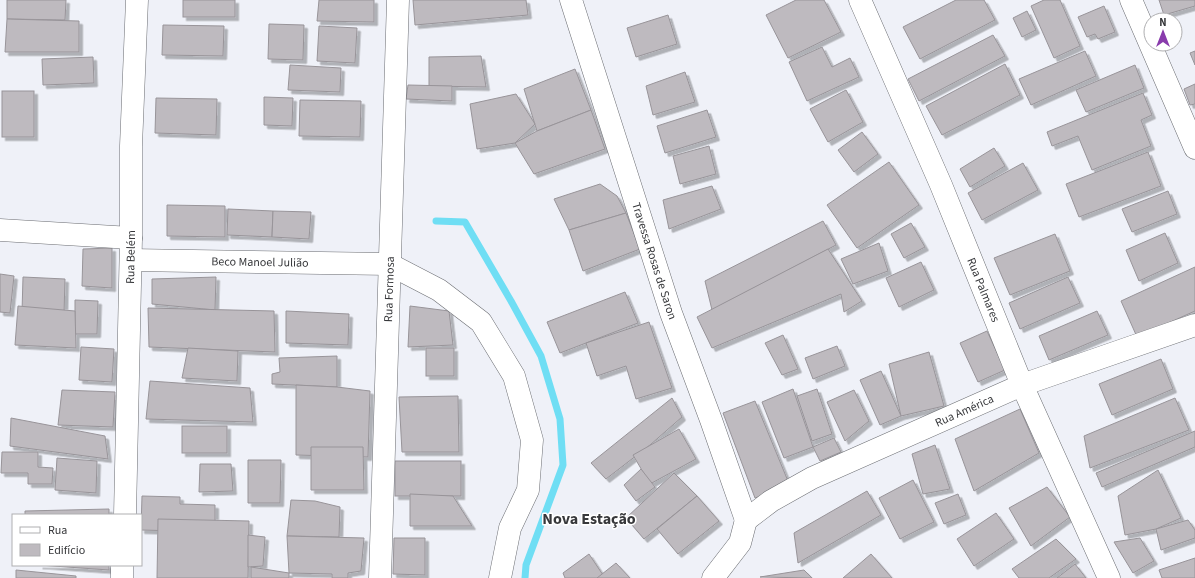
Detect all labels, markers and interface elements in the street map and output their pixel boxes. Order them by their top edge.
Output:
north arrow [1143,12,1183,52]
text: N [1159,15,1167,30]
street label: Travessa Rosas de Saron [627,200,681,322]
street label: Rua Belém [122,230,140,284]
street label: Beco Manoel Julião [211,253,309,272]
street label: Rua Palmares [962,255,1004,325]
street label: Rua Formosa [380,256,399,322]
street label: Rua América [932,391,997,431]
district label: Nova Estação [542,508,636,530]
legend [12,514,142,566]
text: Rua [48,522,67,539]
text: Edifício [48,542,85,559]

